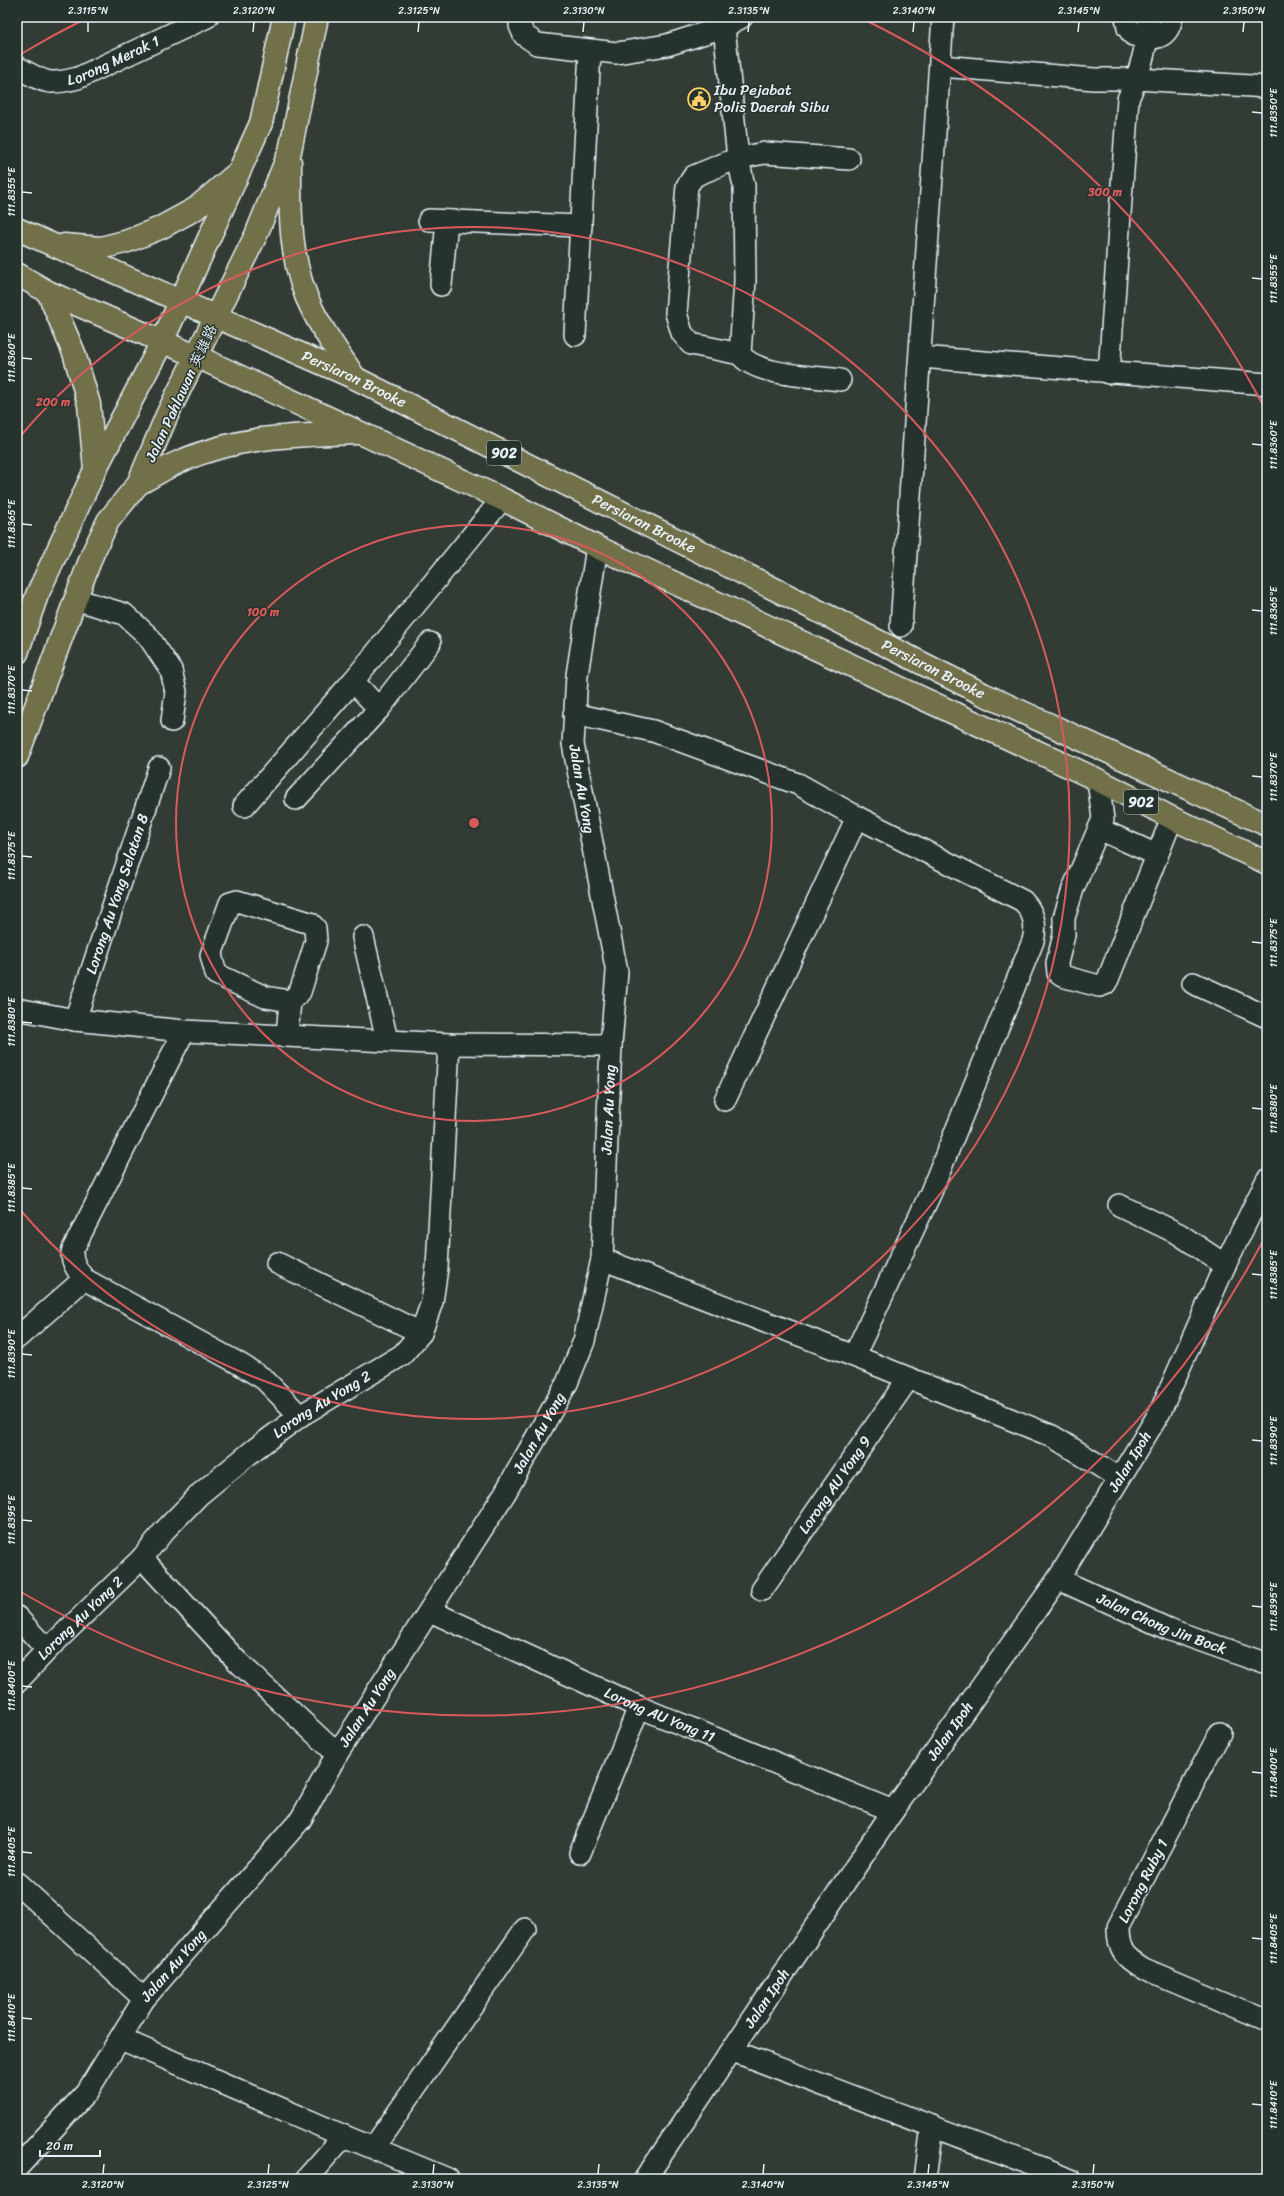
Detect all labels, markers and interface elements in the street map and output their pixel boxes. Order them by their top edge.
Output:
text: 2.3115°N [68,2,108,20]
text: 2.3120°N [233,2,275,20]
text: 2.3125°N [398,2,440,20]
text: 2.3130°N [563,2,605,20]
text: 2.3135°N [728,2,770,20]
text: 2.3140°N [893,2,935,20]
text: 2.3145°N [1058,2,1100,20]
text: 2.3150°N [1223,2,1265,20]
street label: Lorong Merak 1 [65,28,164,93]
place label: Ibu Pejabat Polis Daerah Sibu [713,77,829,120]
public building icon: Ibu Pejabat Polis Daerah Sibu [686,86,712,112]
text: 111.8350°E [1265,87,1283,138]
text: 111.8355°E [3,166,21,217]
text: 300 m [1087,181,1123,203]
text: 111.8355°E [1265,253,1283,304]
street label: Jalan Pahlawan 英雄路 [137,320,224,467]
text: 111.8360°E [3,332,21,383]
street label: Persiaran Brooke [297,343,412,415]
text: 200 m [35,391,71,413]
text: 111.8360°E [1265,419,1283,470]
road number: 902 [487,441,521,465]
street label: Persiaran Brooke [587,486,701,561]
text: 111.8365°E [3,498,21,549]
text: 111.8365°E [1265,585,1283,636]
text: 100 m [247,601,280,623]
street label: Persiaran Brooke [877,632,990,706]
text: 111.8370°E [3,664,21,715]
street label: Jalan Au Yong [561,741,603,836]
text: 111.8370°E [1265,751,1283,802]
road number: 902 [1124,790,1158,814]
street label: Lorong Au Yong Selatan 8 [78,810,156,977]
centre of rings [467,816,481,830]
text: 111.8375°E [3,830,21,881]
text: 111.8375°E [1265,917,1283,968]
text: 111.8380°E [3,996,21,1047]
street label: Jalan Au Yong [593,1064,623,1156]
text: 111.8380°E [1265,1083,1283,1134]
text: 111.8385°E [3,1162,21,1213]
text: 111.8385°E [1265,1249,1283,1300]
text: 111.8390°E [3,1328,21,1379]
street label: Lorong Au Yong 2 [267,1363,376,1445]
street label: Jalan Au Yong [505,1387,573,1479]
text: 111.8390°E [1265,1415,1283,1466]
street label: Jalan Ipoh [1100,1426,1158,1498]
street label: Lorong AU Yong 9 [792,1430,878,1539]
text: 111.8395°E [3,1494,21,1545]
street label: Lorong Au Yong 2 [31,1569,130,1666]
text: 111.8395°E [1265,1581,1283,1632]
street label: Jalan Chong Jin Bock [1092,1585,1230,1662]
text: 111.8400°E [3,1659,21,1711]
street label: Jalan Au Yong [331,1662,403,1753]
street label: Lorong AU Yong 11 [600,1680,719,1750]
street label: Jalan Ipoh [919,1696,980,1767]
text: 111.8400°E [1265,1746,1283,1798]
text: 111.8405°E [3,1825,21,1877]
street label: Lorong Ruby 1 [1111,1834,1175,1928]
text: 111.8405°E [1265,1912,1283,1964]
street label: Jalan Au Yong [133,1923,213,2009]
street label: Jalan Ipoh [737,1963,797,2034]
text: 111.8410°E [3,1992,21,2042]
text: 111.8410°E [1265,2079,1283,2129]
scale bar [40,2132,100,2158]
text: 20 m [46,2135,73,2157]
text: 2.3120°N [82,2176,124,2194]
text: 2.3125°N [247,2176,289,2194]
text: 2.3130°N [412,2176,454,2194]
text: 2.3135°N [577,2176,619,2194]
text: 2.3140°N [742,2176,784,2194]
text: 2.3145°N [907,2176,949,2194]
text: 2.3150°N [1072,2176,1114,2194]

